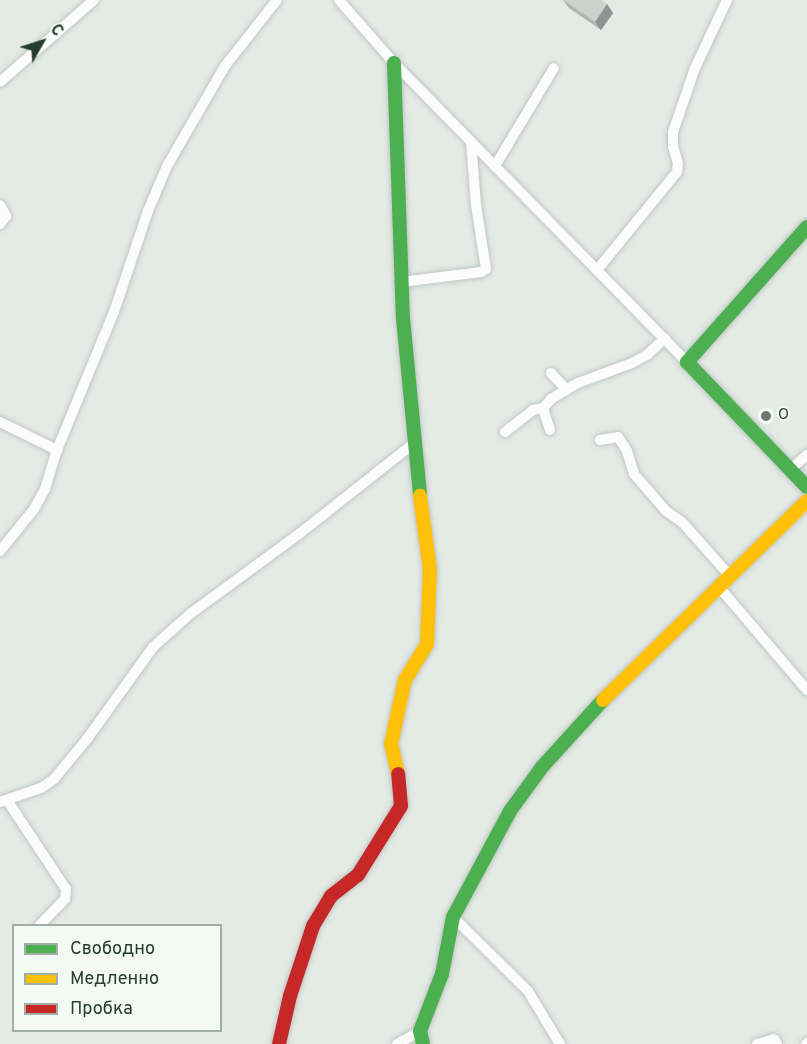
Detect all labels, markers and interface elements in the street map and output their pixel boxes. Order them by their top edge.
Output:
north arrow [12,12,72,72]
text: С [45,20,67,41]
place label: O [778,407,789,425]
marker: O [759,409,773,423]
legend [12,924,222,1032]
text: Свободно [70,938,155,961]
text: Медленно [70,968,159,991]
text: Пробка [70,998,133,1021]

